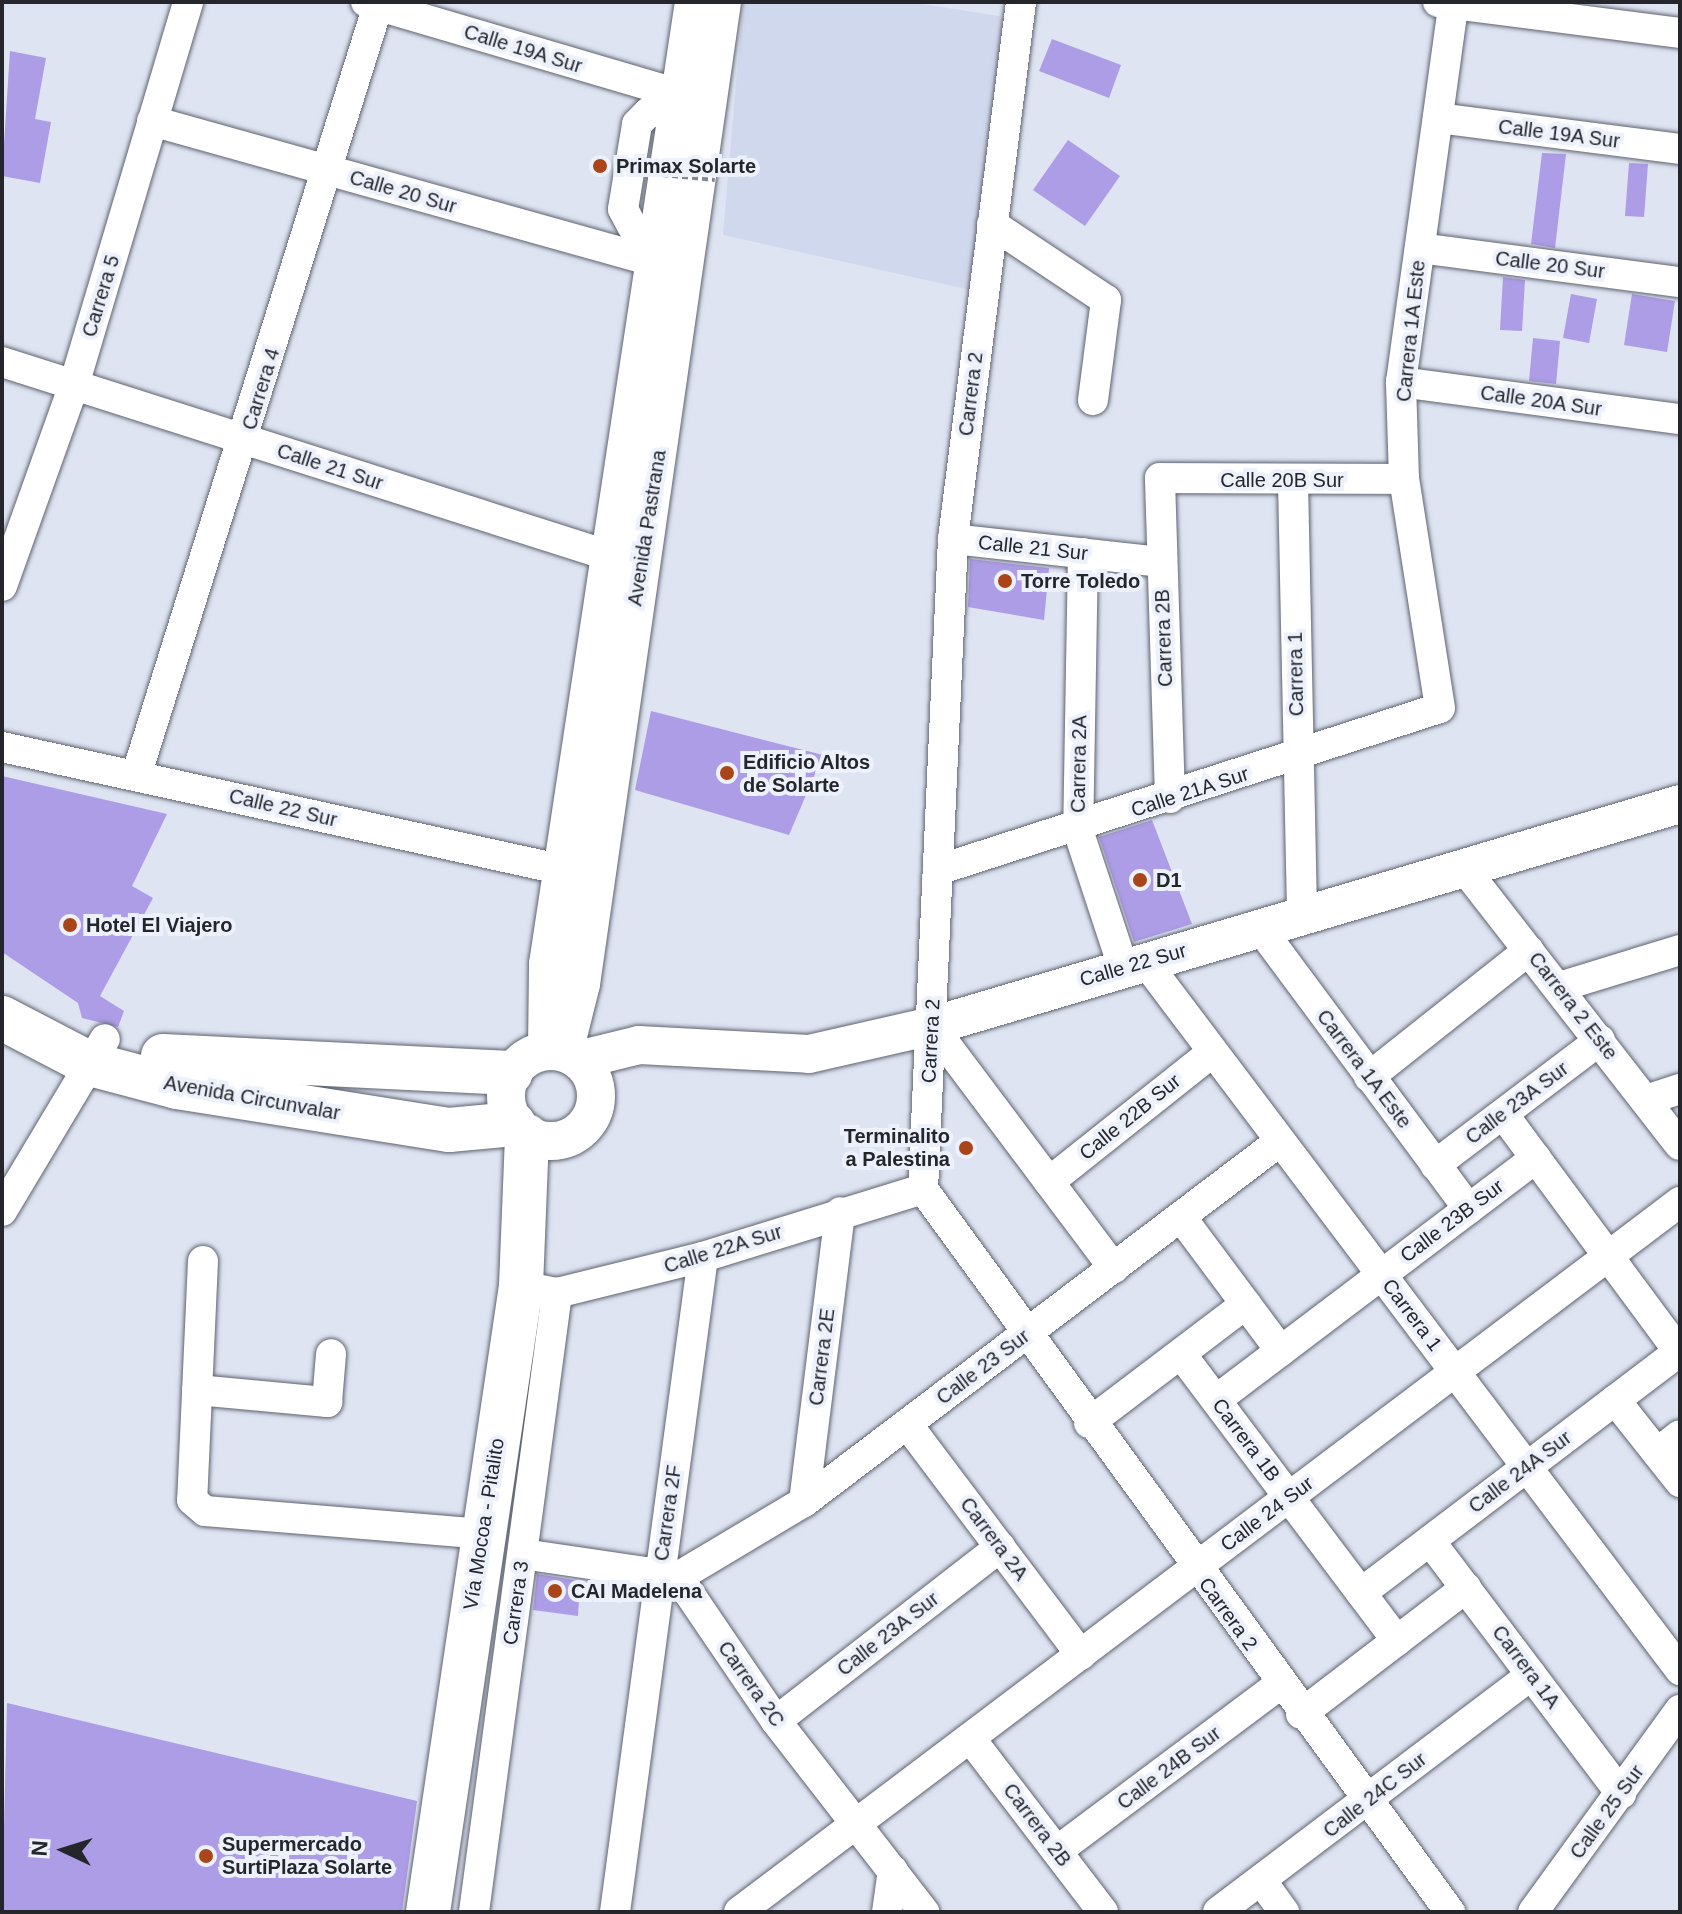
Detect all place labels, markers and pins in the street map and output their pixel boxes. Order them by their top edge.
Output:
place label: Primax Solarte [616,154,756,178]
marker: Primax Solarte [591,157,609,175]
place label: Torre Toledo [1021,569,1140,593]
marker: Torre Toledo [996,572,1014,590]
place label: Edificio Altos de Solarte [743,750,871,797]
marker: Edificio Altos de Solarte [718,764,736,782]
place label: D1 [1156,868,1182,892]
marker: D1 [1131,871,1149,889]
place label: Hotel El Viajero [86,913,232,937]
marker: Hotel El Viajero [61,916,79,934]
place label: Terminalito a Palestina [844,1124,950,1171]
marker: Terminalito a Palestina [957,1139,975,1157]
place label: CAI Madelena [571,1579,702,1603]
marker: CAI Madelena [546,1582,564,1600]
place label: Supermercado SurtiPlaza Solarte [222,1832,392,1879]
marker: Supermercado SurtiPlaza Solarte [197,1847,215,1865]

